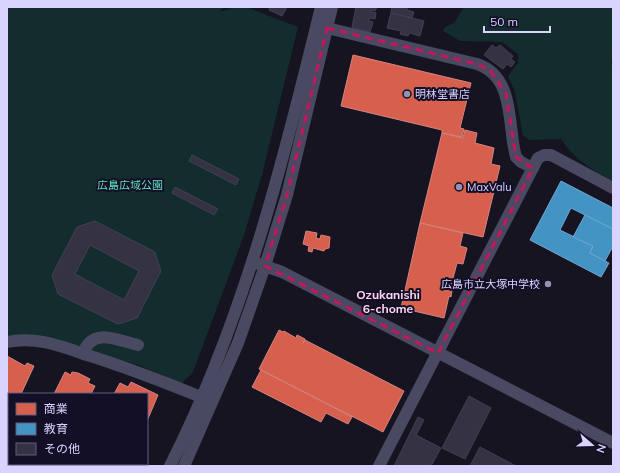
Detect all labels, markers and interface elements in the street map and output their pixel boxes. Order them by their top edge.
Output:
scale bar [484,8,550,34]
text: 50 m [490,14,518,29]
place label: 明林堂書店 [415,87,470,101]
marker: 明林堂書店 [402,89,412,99]
park label: 広島広域公園 [97,178,163,192]
place label: MaxValu [467,180,512,194]
marker: MaxValu [454,182,464,192]
place label: 広島市立大塚中学校 [441,277,540,291]
marker: 広島市立大塚中学校 [543,279,553,289]
district label: Ozukanishi 6-chome [356,287,420,316]
legend [8,393,148,465]
text: 商業 [44,401,68,416]
text: 教育 [44,421,68,436]
north arrow [572,425,612,465]
text: その他 [44,441,80,456]
text: N [593,442,609,455]

